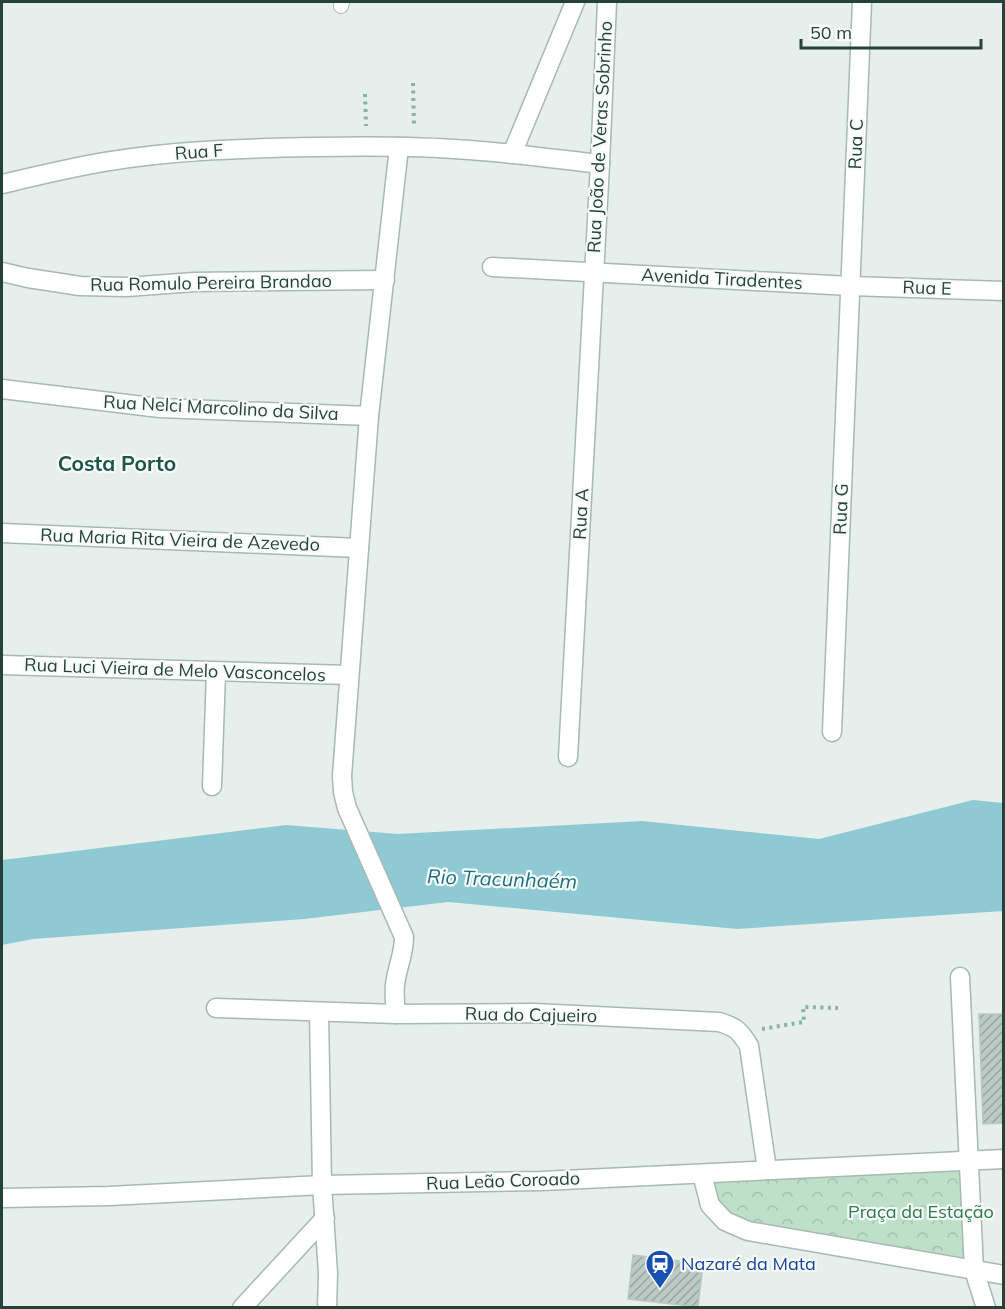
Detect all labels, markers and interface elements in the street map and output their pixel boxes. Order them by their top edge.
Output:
scale bar [801,12,981,50]
street label: Rua João de Veras Sobrinho [582,20,617,254]
text: 50 m [810,21,852,44]
street label: Rua C [843,118,868,170]
street label: Rua F [174,138,224,165]
street label: Avenida Tiradentes [641,263,803,294]
street label: Rua Romulo Pereira Brandao [90,269,332,296]
street label: Rua E [902,275,952,300]
street label: Rua Nelci Marcolino da Silva [103,390,339,425]
district label: Costa Porto [58,450,176,476]
street label: Rua G [828,483,853,535]
street label: Rua A [568,488,593,540]
street label: Rua Maria Rita Vieira de Azevedo [40,523,320,556]
street label: Rua Luci Vieira de Melo Vasconcelos [24,653,326,686]
water label: Rio Tracunhaém [426,863,578,894]
street label: Rua do Cajueiro [465,1002,597,1027]
street label: Rua Leão Coroado [426,1166,580,1195]
park label: Praça da Estação [848,1200,994,1223]
station icon: Nazaré da Mata [644,1248,676,1290]
place label: Nazaré da Mata [681,1252,816,1275]

